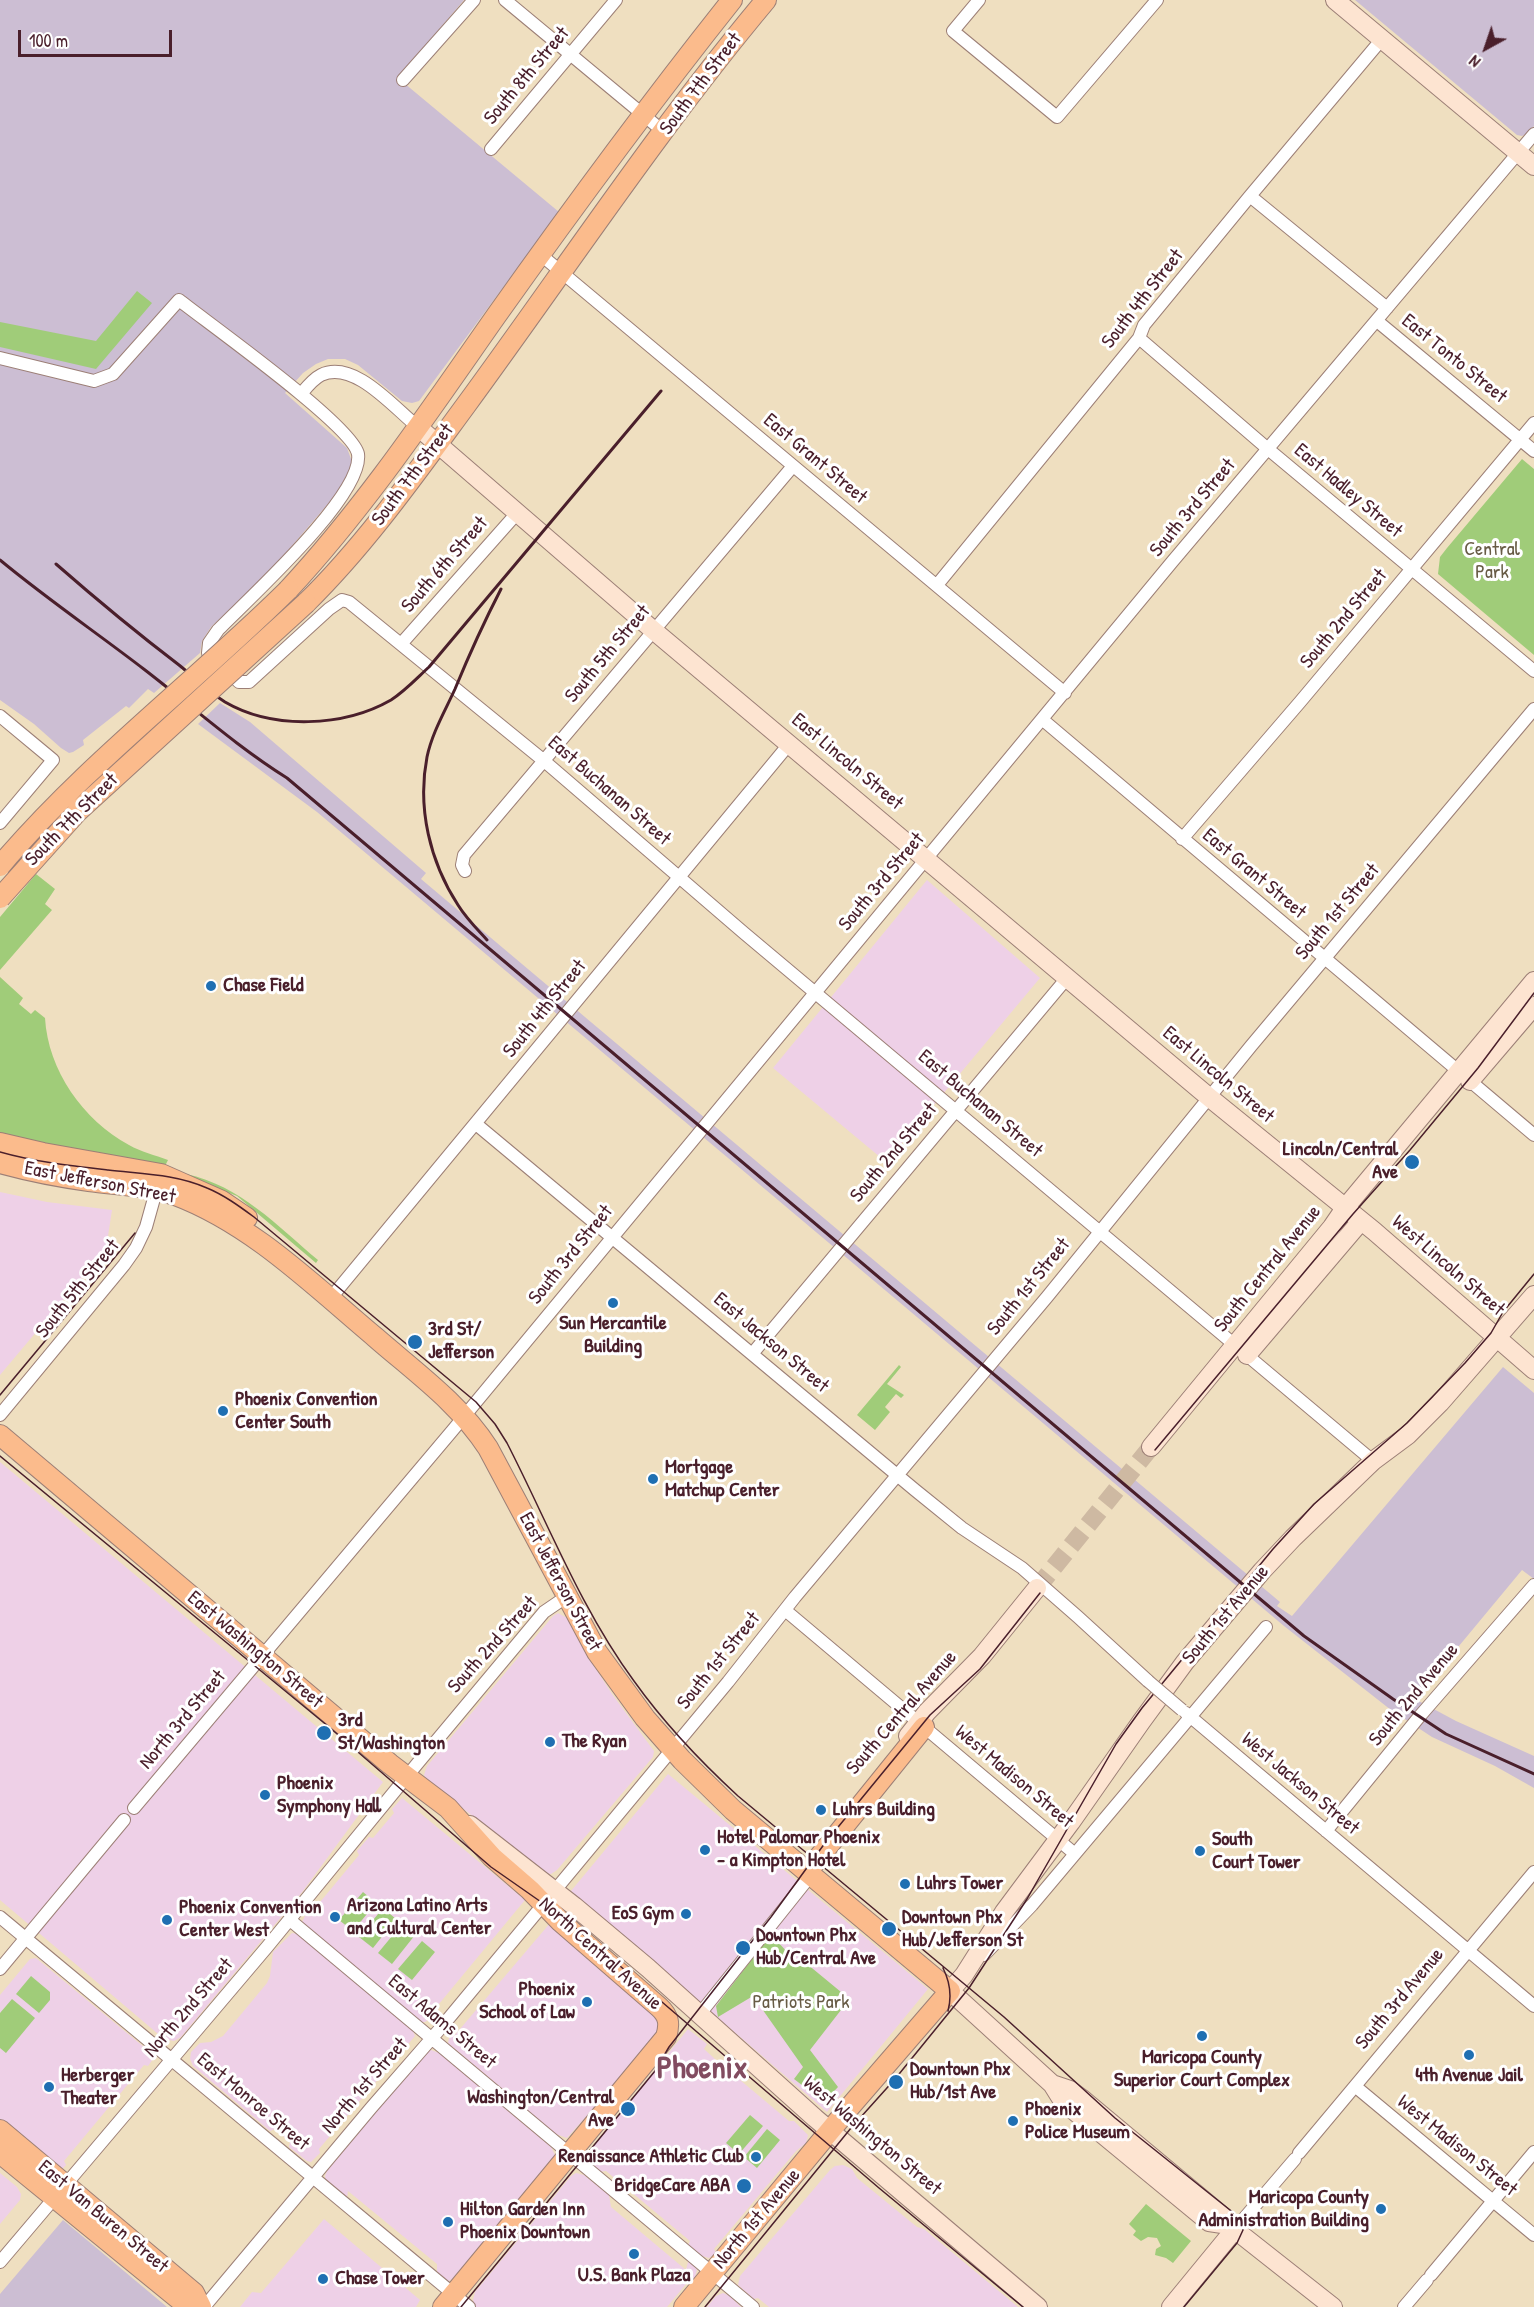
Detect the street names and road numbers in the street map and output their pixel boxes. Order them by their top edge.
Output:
street label: South 8th Street [479,22,575,130]
street label: South 7th Street [655,28,747,140]
street label: South 4th Street [1097,245,1189,353]
street label: East Tonto Street [1397,309,1511,409]
street label: East Grant Street [758,409,872,509]
street label: South 7th Street [367,419,459,531]
street label: East Hadley Street [1289,439,1407,543]
street label: South 3rd Street [1145,454,1241,562]
street label: South 6th Street [397,512,493,618]
street label: South 2nd Street [1295,564,1393,674]
street label: South 5th Street [560,600,656,708]
street label: East Lincoln Street [786,708,908,816]
street label: East Buchanan Street [543,731,675,851]
street label: South 7th Street [21,769,123,871]
street label: East Grant Street [1197,824,1311,924]
street label: South 3rd Street [834,828,930,936]
street label: South 1st Street [1291,859,1385,965]
street label: South 4th Street [498,955,592,1063]
street label: East Lincoln Street [1157,1021,1279,1129]
street label: East Buchanan Street [913,1045,1047,1163]
street label: South 2nd Street [845,1098,943,1208]
street label: East Jefferson Street [22,1157,178,1209]
street label: South 3rd Street [524,1201,618,1309]
street label: South Central Avenue [1210,1201,1326,1337]
street label: West Lincoln Street [1387,1210,1509,1322]
street label: South 1st Street [983,1234,1075,1340]
street label: South 5th Street [31,1235,125,1343]
street label: East Jackson Street [708,1288,834,1398]
street label: East Jefferson Street [513,1509,607,1655]
street label: South 1st Avenue [1178,1560,1274,1670]
street label: East Washington Street [182,1586,328,1714]
street label: South 2nd Street [443,1591,543,1699]
street label: South 1st Street [673,1608,765,1714]
street label: South 2nd Avenue [1364,1639,1464,1751]
street label: South Central Avenue [842,1646,962,1780]
street label: North 3rd Street [135,1666,231,1774]
street label: West Madison Street [950,1720,1078,1834]
street label: West Jackson Street [1236,1728,1364,1840]
street label: North Central Avenue [534,1892,666,2016]
street label: South 3rd Avenue [1351,1943,1449,2055]
street label: North 2nd Street [139,1953,239,2063]
street label: East Adams Street [383,1970,501,2074]
street label: North 1st Street [317,2033,413,2139]
street label: East Monroe Street [192,2048,314,2156]
street label: West Washington Street [798,2071,946,2201]
street label: West Madison Street [1392,2090,1522,2202]
street label: East Van Buren Street [33,2156,173,2278]
street label: North 1st Avenue [708,2164,806,2274]

